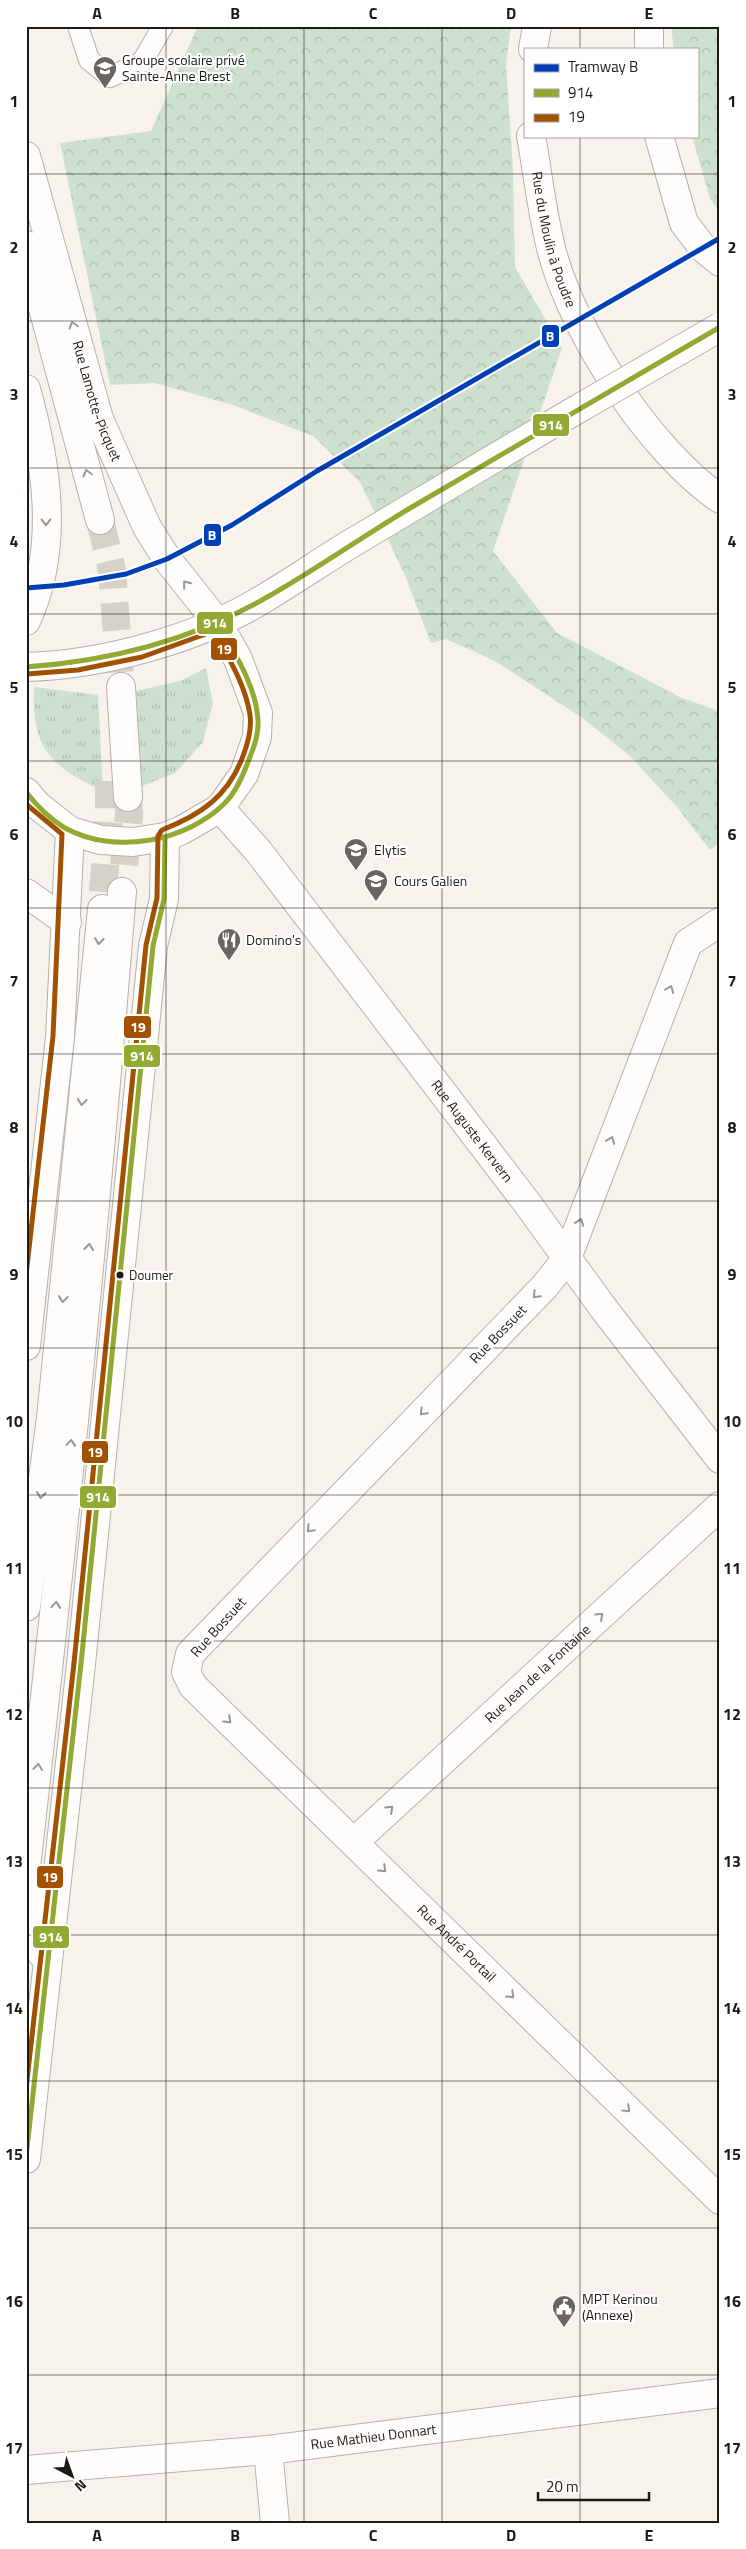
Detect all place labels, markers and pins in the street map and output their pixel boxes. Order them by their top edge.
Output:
place label: Groupe scolaire privé Sainte-Anne Brest [122,49,245,86]
school or university icon: Groupe scolaire privé Sainte-Anne Brest [92,55,118,89]
school or university icon: Elytis [343,837,369,871]
place label: Elytis [374,839,406,860]
school or university icon: Cours Galien [363,868,389,902]
place label: Cours Galien [394,870,467,891]
restaurant icon: Domino's [216,927,242,961]
place label: Domino's [246,929,301,950]
place label: Doumer [129,1265,174,1285]
marker: Doumer [115,1270,125,1280]
place label: MPT Kerinou (Annexe) [582,2288,658,2325]
public building icon: MPT Kerinou (Annexe) [551,2294,577,2328]

